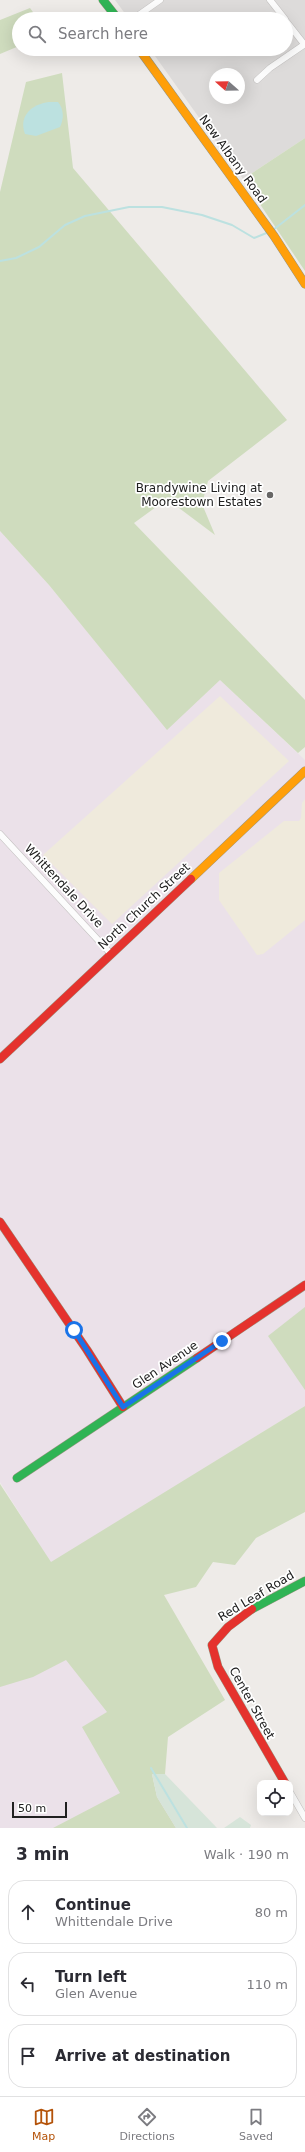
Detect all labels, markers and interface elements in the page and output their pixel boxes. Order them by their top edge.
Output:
search box [12,12,293,56]
icon: search [26,23,48,45]
text: Search here [58,25,148,43]
north arrow [209,68,245,104]
street label: New Albany Road [196,112,270,206]
place label: Brandywine Living at Moorestown Estates [136,481,262,509]
marker: Brandywine Living at Moorestown Estates [265,490,275,500]
street label: Whittendale Drive [22,841,106,931]
street label: North Church Street [95,860,193,952]
route start [65,1321,83,1339]
route end [213,1332,231,1350]
street label: Glen Avenue [130,1338,200,1392]
street label: Red Leaf Road [216,1568,296,1624]
street label: Center Street [226,1664,278,1742]
map controls [257,1780,293,1816]
button: locate [257,1780,293,1816]
scale bar [12,1800,67,1819]
text: 50 m [18,1802,46,1815]
text: 3 min [16,1844,69,1864]
text: Walk · 190 m [204,1847,289,1862]
text: Continue [55,1896,131,1914]
icon: ahead [17,1901,39,1923]
text: 80 m [255,1905,288,1920]
text: Whittendale Drive [55,1914,173,1929]
text: Turn left [55,1968,127,1986]
icon: left [17,1973,39,1995]
text: 110 m [246,1977,288,1992]
text: Glen Avenue [55,1986,137,2001]
icon: arrive [17,2045,39,2067]
text: Arrive at destination [55,2047,230,2065]
tab: Map [32,2106,55,2143]
tab: Directions [119,2106,175,2143]
tab: Saved [239,2106,273,2143]

